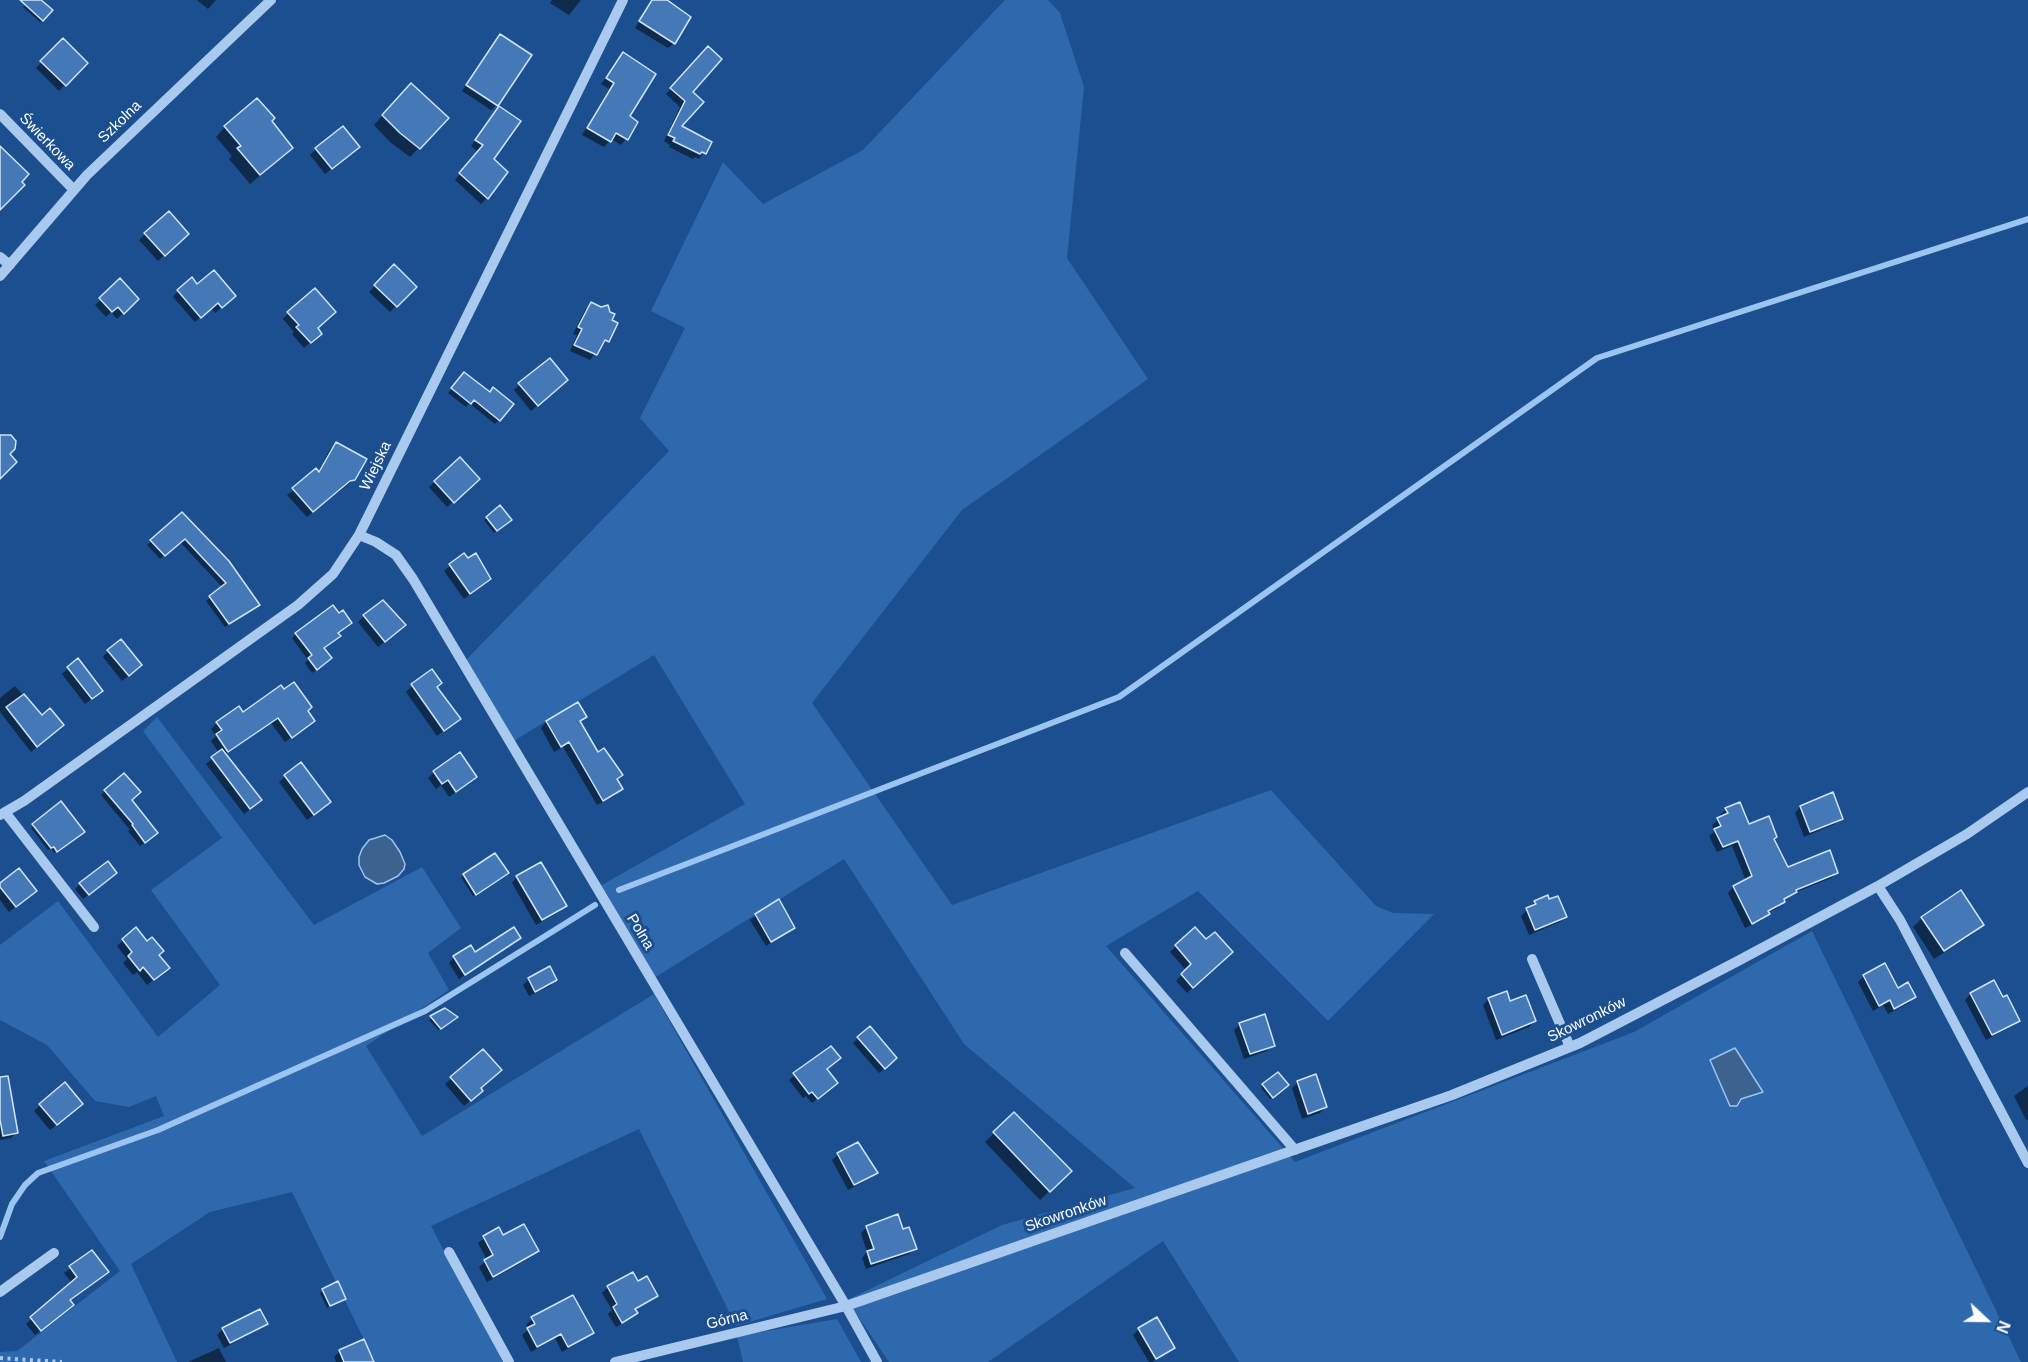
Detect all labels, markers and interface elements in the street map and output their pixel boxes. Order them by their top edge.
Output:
street label: Szkolna [95,97,145,147]
street label: Świerkowa [15,110,79,174]
street label: Wiejska [356,438,396,494]
street label: Polna [622,911,658,953]
street label: Skowronków [1545,993,1629,1047]
street label: Skowronków [1023,1192,1109,1236]
north arrow [1956,1290,2016,1350]
street label: Górna [705,1306,749,1334]
text: N [1993,1318,2013,1335]

